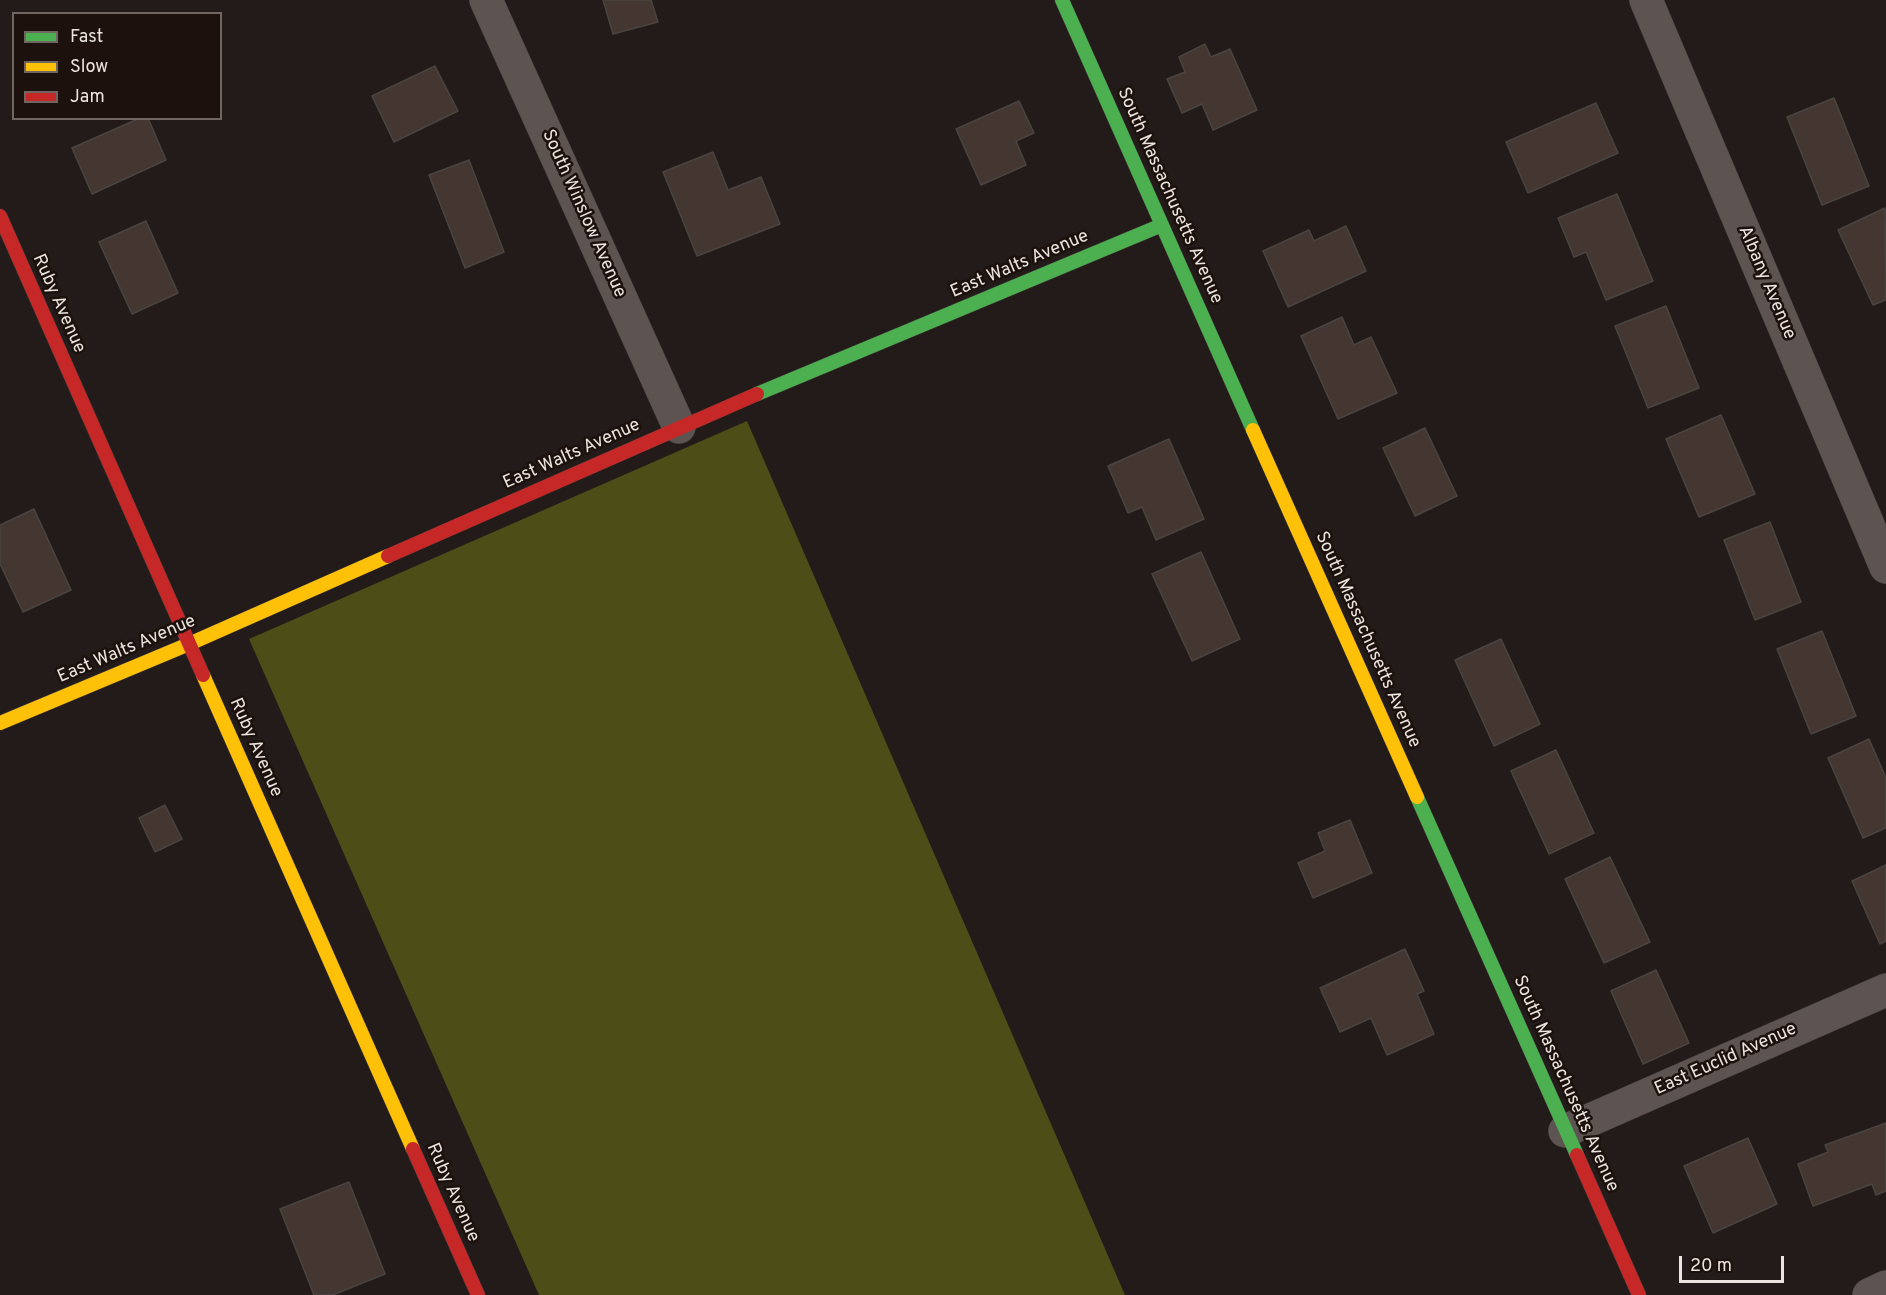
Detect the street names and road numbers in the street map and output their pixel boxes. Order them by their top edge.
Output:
street label: South Massachusetts Avenue [1111,85,1227,307]
street label: South Winslow Avenue [536,127,630,301]
street label: Albany Avenue [1732,223,1800,343]
street label: East Walts Avenue [948,226,1092,304]
street label: Ruby Avenue [27,251,89,357]
street label: East Walts Avenue [500,415,644,495]
street label: South Massachusetts Avenue [1309,529,1425,751]
street label: East Walts Avenue [55,611,199,689]
street label: Ruby Avenue [224,695,286,801]
street label: South Massachusetts Avenue [1507,973,1623,1195]
street label: East Euclid Avenue [1652,1019,1800,1101]
street label: Ruby Avenue [421,1140,483,1246]

